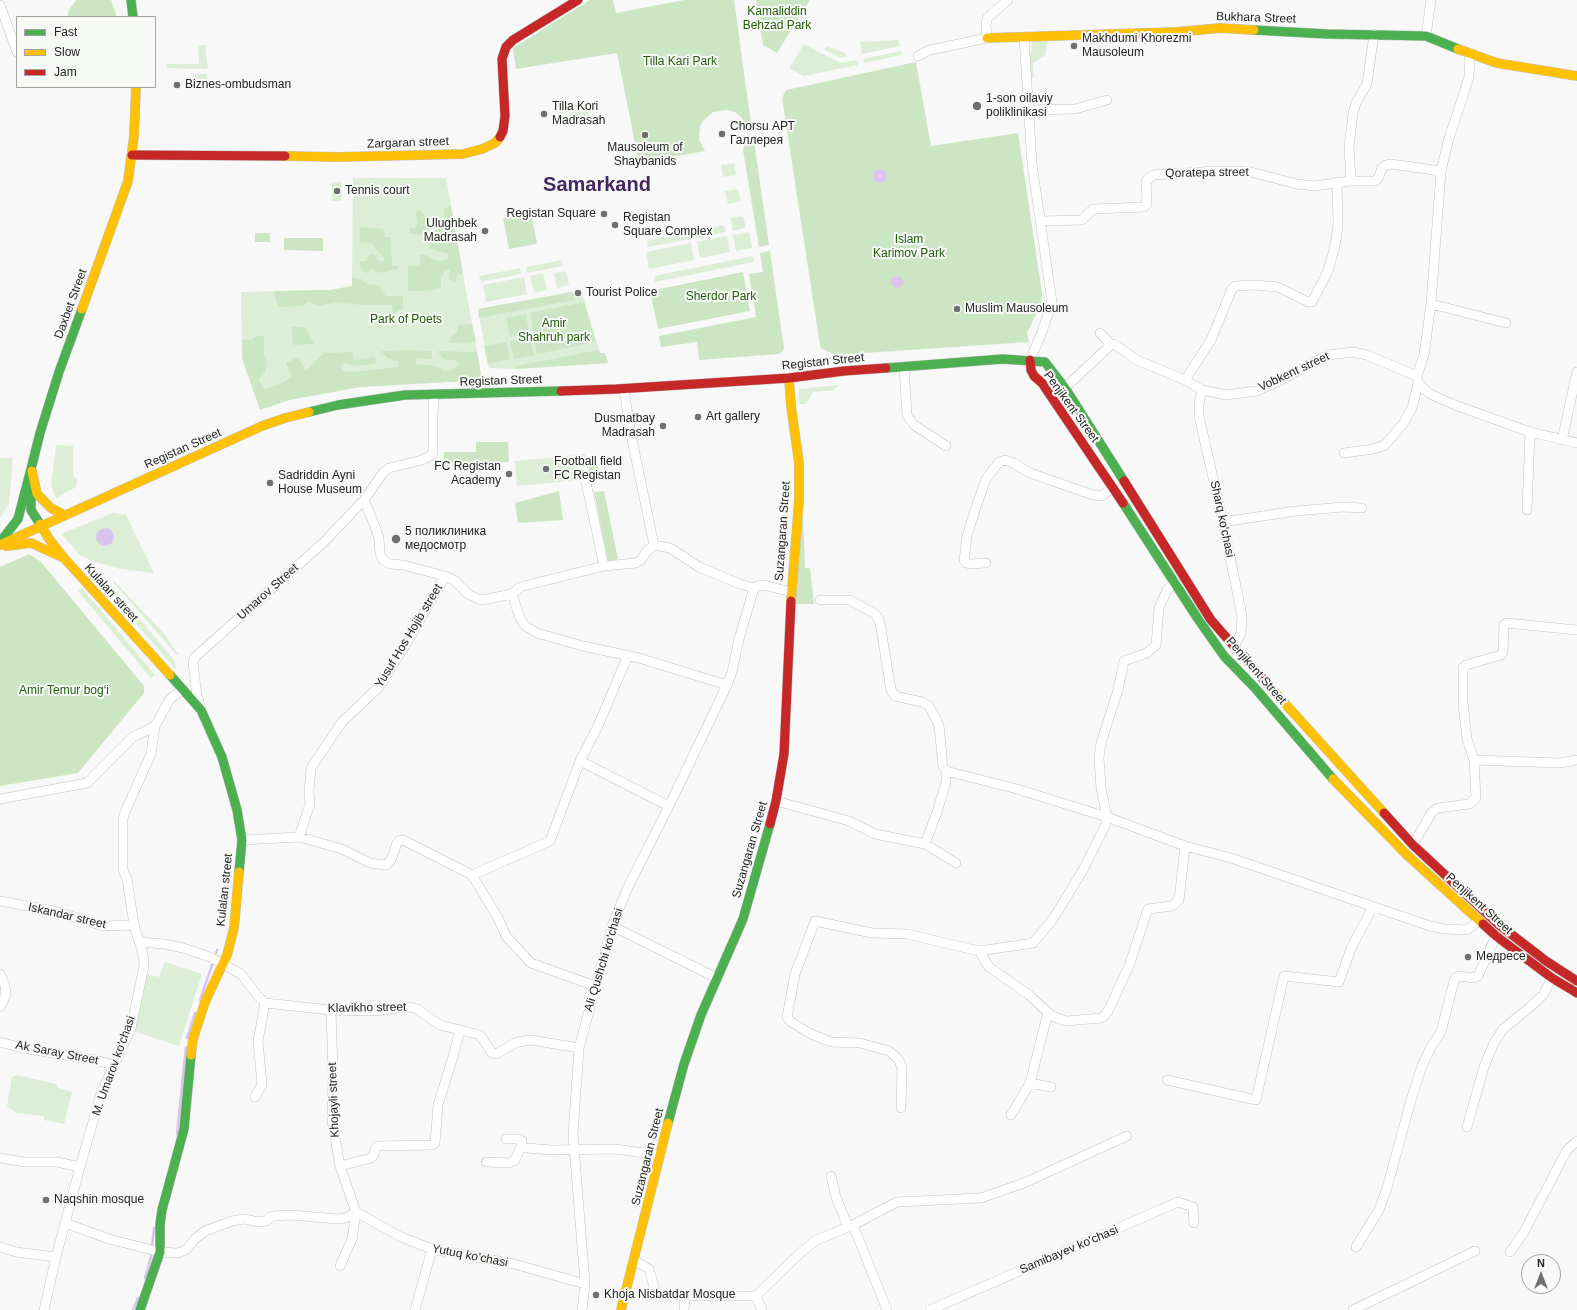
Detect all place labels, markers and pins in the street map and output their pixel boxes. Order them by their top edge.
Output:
place label: Makhdumi Khorezmi Mausoleum [1082,32,1191,60]
marker: Makhdumi Khorezmi Mausoleum [1069,41,1079,51]
place label: Biznes-ombudsman [185,78,291,92]
marker: Biznes-ombudsman [172,80,182,90]
place label: 1-son oilaviy poliklinikasi [986,92,1053,120]
place label: Tillа Kоri Madrasah [552,100,605,128]
marker: 1-son oilaviy poliklinikasi [971,100,983,112]
marker: Tillа Kоri Madrasah [539,109,549,119]
place label: Chorsu АРТ Галлерея [730,120,795,148]
marker: Chorsu АРТ Галлерея [717,129,727,139]
marker: Mausoleum of Shaybanids [640,130,650,140]
place label: Mausoleum of Shaybanids [607,141,683,169]
place label: Tennis court [345,184,410,198]
marker: Tennis court [332,186,342,196]
place label: Registan Square [507,207,596,221]
marker: Registan Square [599,209,609,219]
place label: Registan Square Complex [623,211,712,239]
place label: Ulughbek Madrasah [424,217,477,245]
marker: Registan Square Complex [610,220,620,230]
marker: Ulughbek Madrasah [480,226,490,236]
place label: Tourist Police [586,286,657,300]
marker: Tourist Police [573,288,583,298]
place label: Muslim Mausoleum [965,302,1068,316]
marker: Muslim Mausoleum [952,304,962,314]
place label: Art gallery [706,410,760,424]
place label: Dusmatbay Madrasah [594,412,655,440]
marker: Art gallery [693,412,703,422]
marker: Dusmatbay Madrasah [658,421,668,431]
place label: Football field FC Registan [554,455,622,483]
place label: FC Registan Academy [434,460,501,488]
marker: Football field FC Registan [541,464,551,474]
place label: Sadriddin Ayni House Museum [278,469,362,497]
marker: FC Registan Academy [504,469,514,479]
marker: Sadriddin Ayni House Museum [265,478,275,488]
place label: 5 поликлиника медосмотр [405,525,486,553]
marker: 5 поликлиника медосмотр [390,533,402,545]
place label: Медресе [1476,950,1526,964]
marker: Медресе [1463,952,1473,962]
place label: Naqshin mosque [54,1193,144,1207]
marker: Naqshin mosque [41,1195,51,1205]
place label: Khoja Nisbatdar Mosque [604,1288,735,1302]
marker: Khoja Nisbatdar Mosque [591,1290,601,1300]

